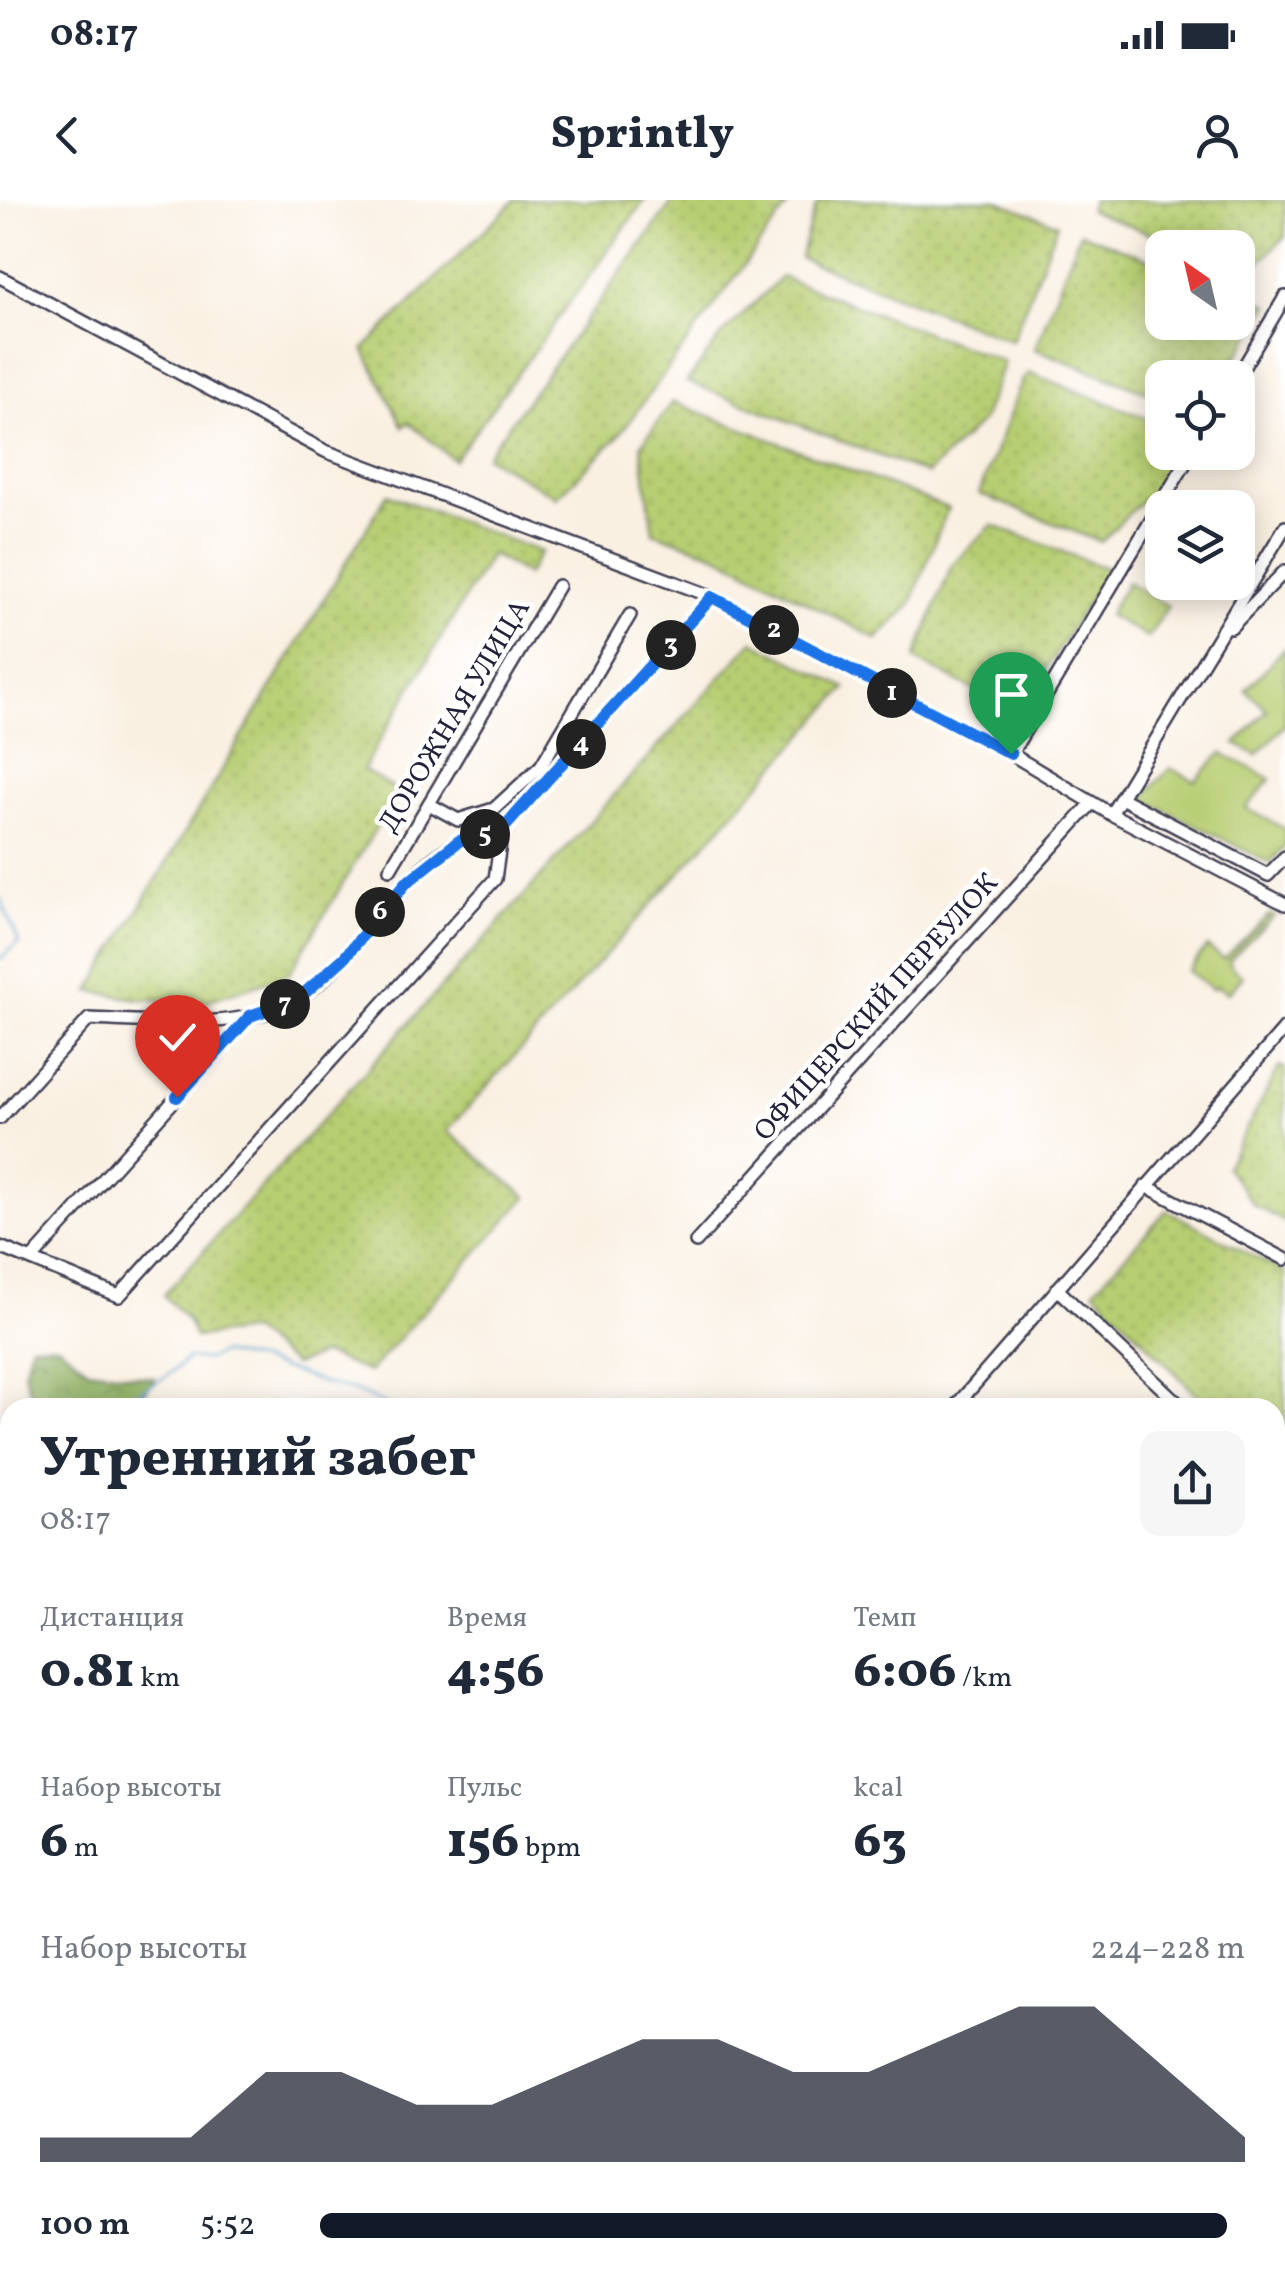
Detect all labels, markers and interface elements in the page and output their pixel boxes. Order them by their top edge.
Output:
text: 08:17 [50,9,138,62]
text: Sprintly [551,104,734,167]
icon: back [40,108,95,163]
icon: person [1190,108,1245,163]
north arrow [1145,230,1255,340]
map controls [1145,230,1255,600]
button: locate [1145,360,1255,470]
button: layers [1145,490,1255,600]
street label: ДОРОЖНАЯ УЛИЦА [370,592,541,840]
pin: 2 [749,605,799,655]
text: 2 [767,610,781,649]
pin: 3 [646,620,696,670]
text: 3 [664,625,678,664]
pin [969,652,1054,755]
icon: arrive [984,667,1039,722]
pin: 1 [867,668,917,718]
text: 1 [886,673,898,712]
pin: 4 [556,719,606,769]
text: 4 [573,724,589,763]
pin: 5 [460,809,510,859]
text: 5 [478,814,492,853]
street label: ОФИЦЕРСКИЙ ПЕРЕУЛОК [746,865,1008,1150]
pin: 6 [355,887,405,937]
text: 6 [372,892,388,931]
pin: 7 [260,979,310,1029]
text: 7 [278,984,292,1023]
pin [135,995,220,1098]
icon: check [150,1010,205,1065]
text: Утренний забег [40,1423,476,1499]
button: share [1140,1431,1245,1536]
text: 08:17 [40,1499,111,1543]
text: Дистанция [40,1599,184,1638]
text: Время [447,1599,527,1638]
text: Темп [853,1599,917,1638]
text: 0.81 [40,1638,135,1708]
text: 4:56 [447,1638,545,1708]
text: 6:06 [853,1638,957,1708]
text: km [135,1659,180,1698]
text: /km [957,1659,1012,1698]
text: Набор высоты [40,1769,221,1808]
text: Пульс [447,1769,522,1808]
text: kcal [853,1769,903,1808]
text: 6 [40,1808,68,1878]
text: 156 [447,1808,519,1878]
text: 63 [853,1808,907,1878]
text: m [68,1829,99,1868]
text: bpm [519,1829,581,1868]
text: Набор высоты [40,1928,247,1972]
text: 224–228 m [1090,1928,1245,1972]
text: 100 m [40,2204,130,2248]
text: 5:52 [200,2204,256,2248]

